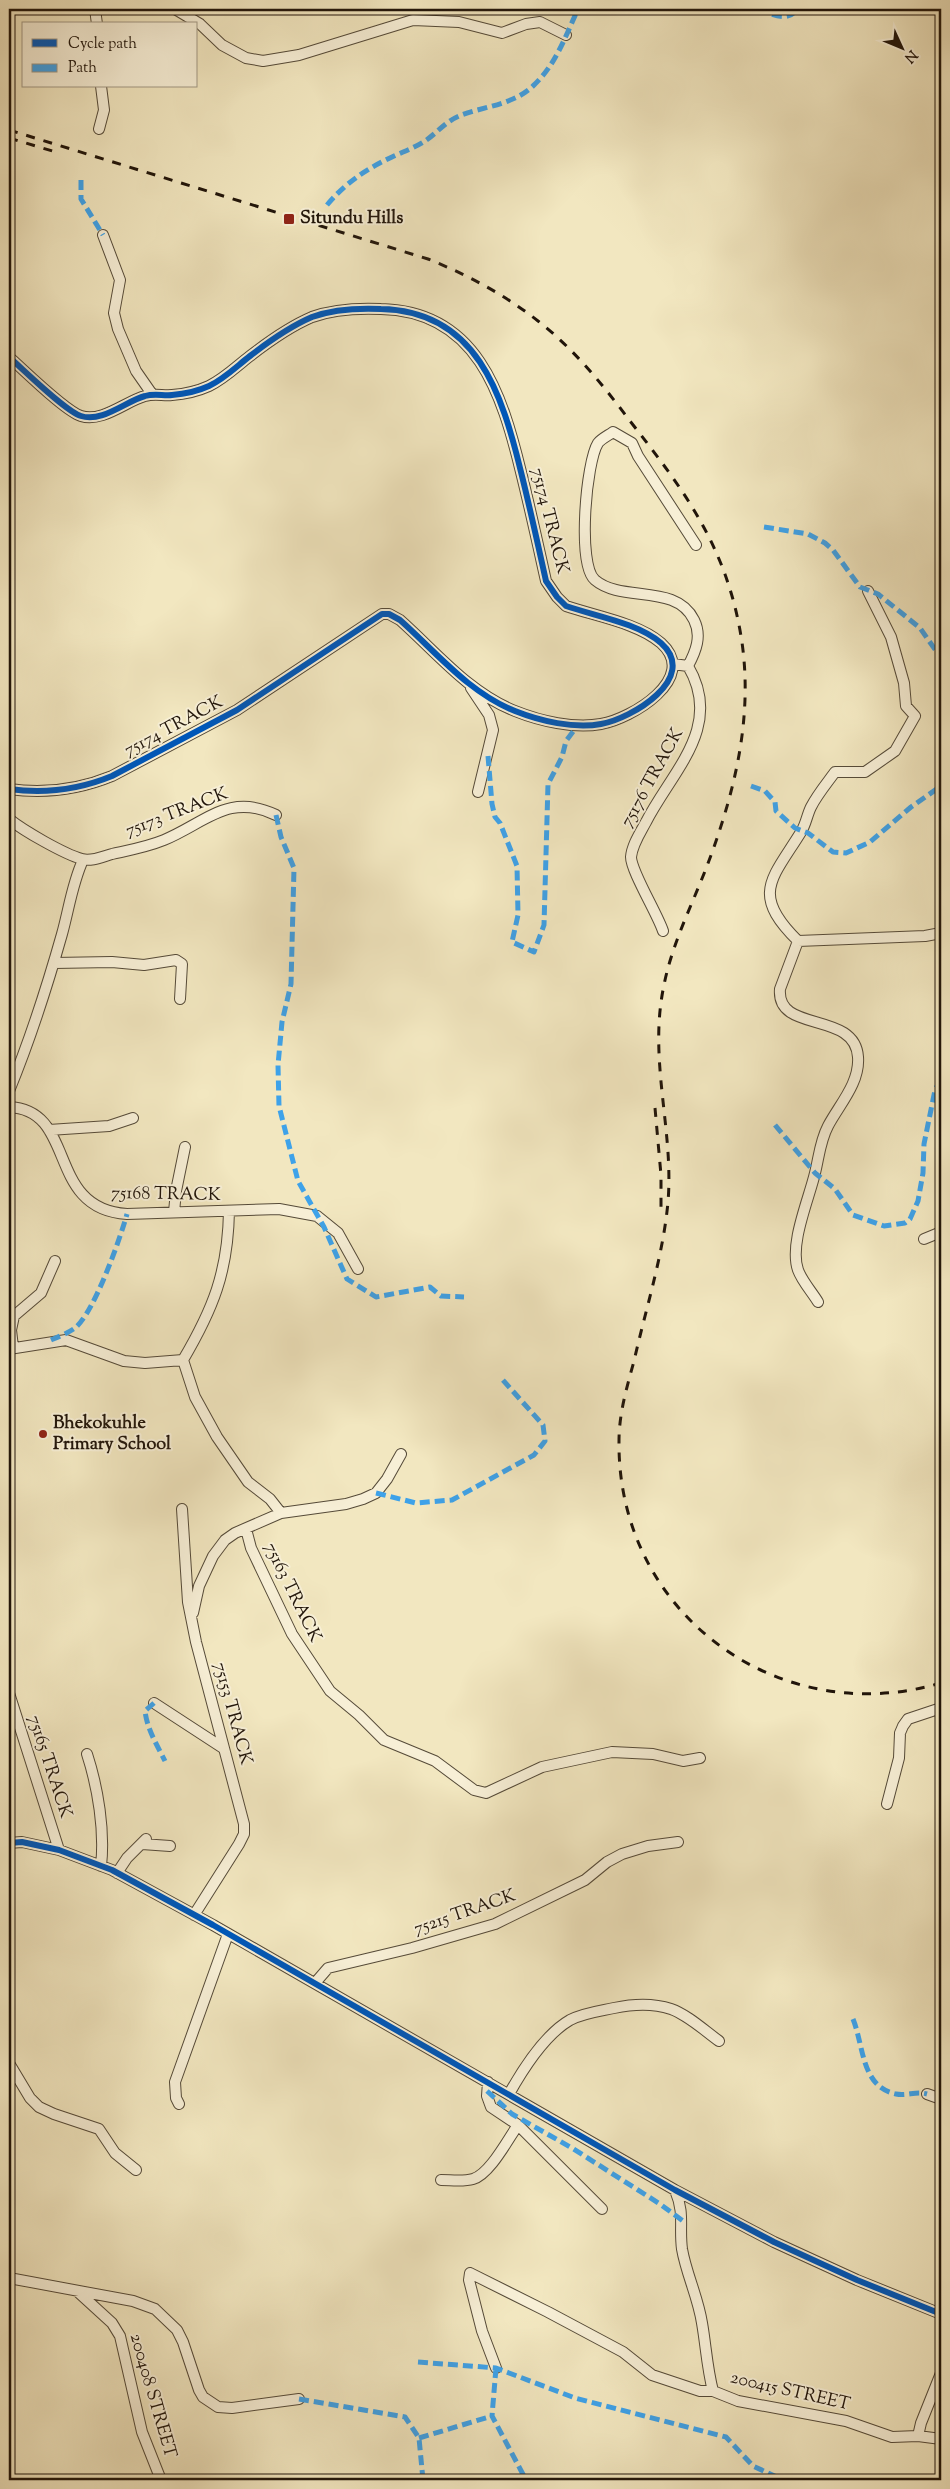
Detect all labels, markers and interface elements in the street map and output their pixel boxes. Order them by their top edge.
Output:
legend [22,22,198,88]
north arrow [878,22,928,72]
text: Cycle path [68,34,137,55]
text: N [899,45,921,67]
text: Path [68,58,97,79]
place label: Situndu Hills [300,206,403,232]
marker: Situndu Hills [282,212,296,226]
street label: 75174 TRACK [523,465,575,577]
street label: 75174 TRACK [120,690,228,764]
street label: 75176 TRACK [615,724,691,832]
street label: 75173 TRACK [122,781,232,845]
street label: 75168 TRACK [111,1181,221,1209]
place label: Bhekokuhle Primary School [53,1411,172,1458]
marker: Bhekokuhle Primary School [37,1428,49,1440]
street label: 75163 TRACK [257,1539,327,1647]
street label: 75153 TRACK [206,1660,258,1768]
street label: 75165 TRACK [20,1712,78,1822]
street label: 75215 TRACK [410,1883,520,1943]
street label: 200408 STREET [122,2331,182,2462]
street label: 200415 STREET [727,2366,853,2419]

